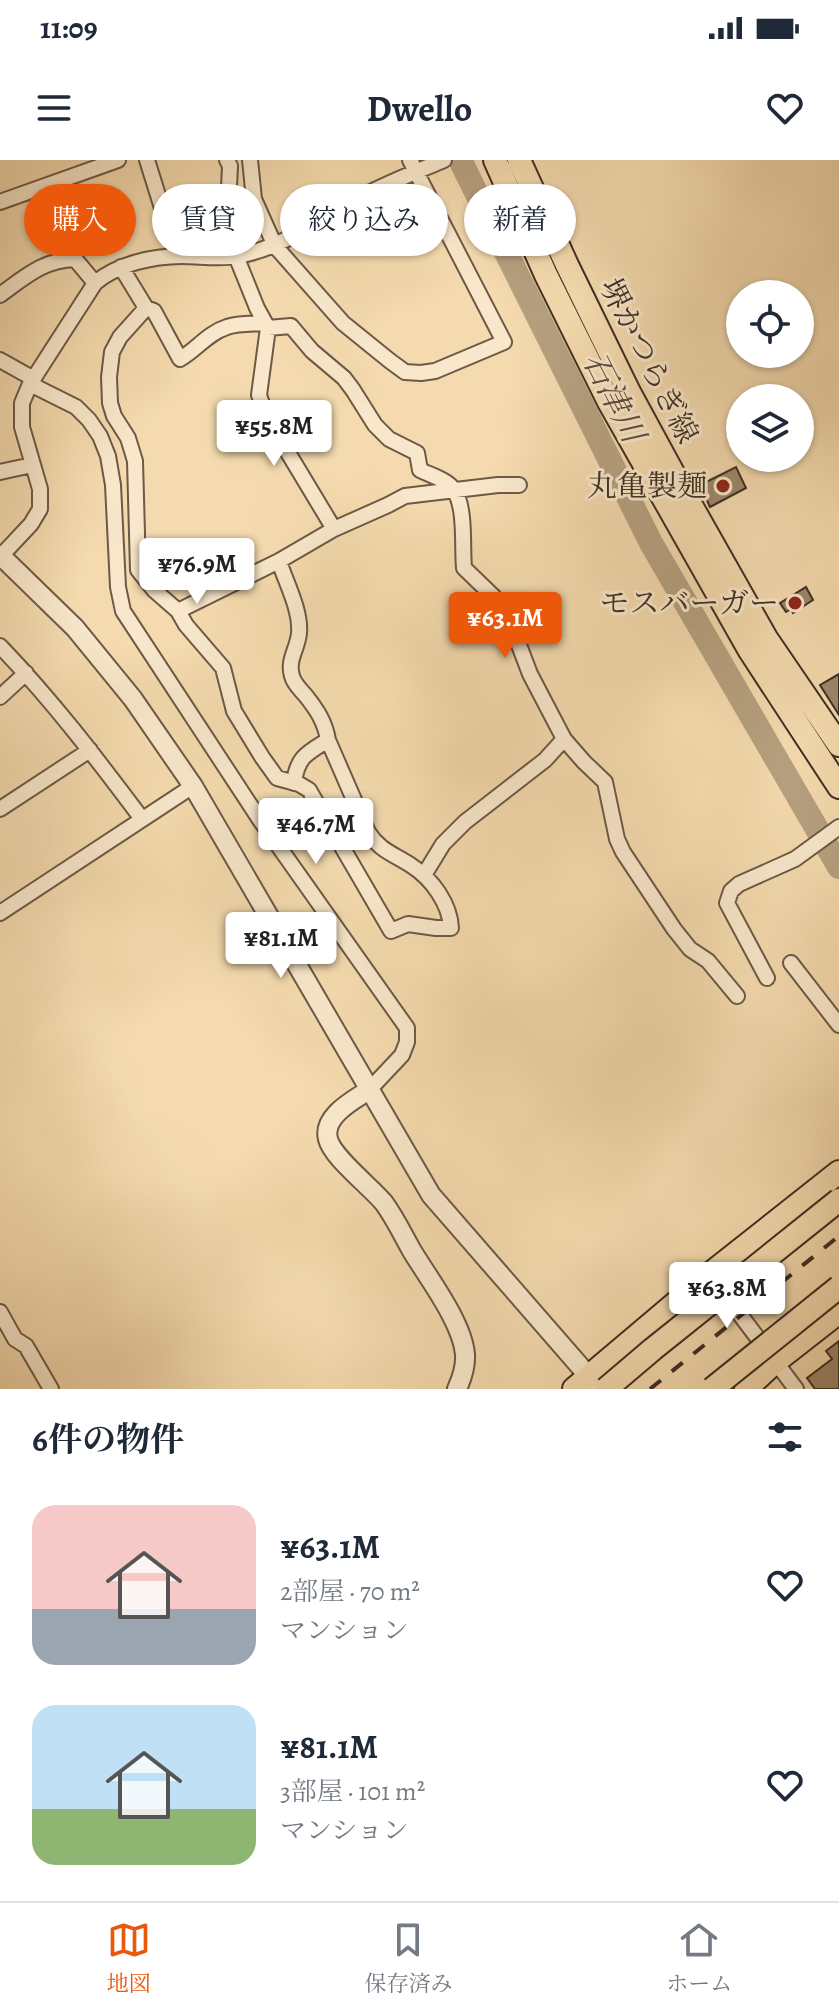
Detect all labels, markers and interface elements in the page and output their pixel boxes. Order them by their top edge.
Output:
text: 11:09 [40,8,98,48]
text: Dwello [367,84,472,133]
icon: menu [32,86,76,130]
icon: heart [763,86,807,130]
chip: 購入 [24,184,136,256]
chip: 賃貸 [152,184,264,256]
chip: 絞り込み [280,184,448,256]
chip: 新着 [464,184,576,256]
street label: 堺かつらぎ線 [590,272,708,450]
map controls [726,280,814,472]
button: locate [726,280,814,368]
water label: 石津川 [573,344,657,452]
button: layers [726,384,814,472]
pin: ¥55.8M [209,400,339,468]
text: ¥55.8M [235,408,313,443]
place label: 丸亀製麺 [587,466,707,506]
marker: 丸亀製麺 [714,477,732,495]
pin: ¥76.9M [132,538,262,606]
text: ¥76.9M [157,546,237,581]
place label: モスバーガー [600,583,779,623]
pin: ¥63.1M [440,592,570,660]
marker: モスバーガー [786,594,804,612]
text: ¥63.1M [467,600,543,635]
pin: ¥46.7M [251,798,381,866]
text: ¥46.7M [276,806,356,841]
pin: ¥81.1M [216,912,346,980]
text: ¥81.1M [243,920,319,955]
pin: ¥63.8M [662,1262,792,1330]
text: ¥63.8M [687,1270,767,1305]
icon: filters [763,1415,807,1459]
text: 6件の物件 [32,1416,184,1463]
text: ¥63.1M [280,1523,380,1570]
icon: home [96,1537,192,1633]
icon: heart [763,1563,807,1607]
text: 2部屋 · 70 m² [280,1574,420,1609]
text: マンション [280,1613,409,1648]
text: ¥81.1M [280,1723,378,1770]
icon: home [96,1737,192,1833]
icon: heart [763,1763,807,1807]
text: 3部屋 · 101 m² [280,1774,425,1809]
text: マンション [280,1813,409,1848]
tab: 地図 [107,1918,151,1999]
tab: 保存済み [364,1918,452,1999]
tab: ホーム [666,1918,732,1999]

